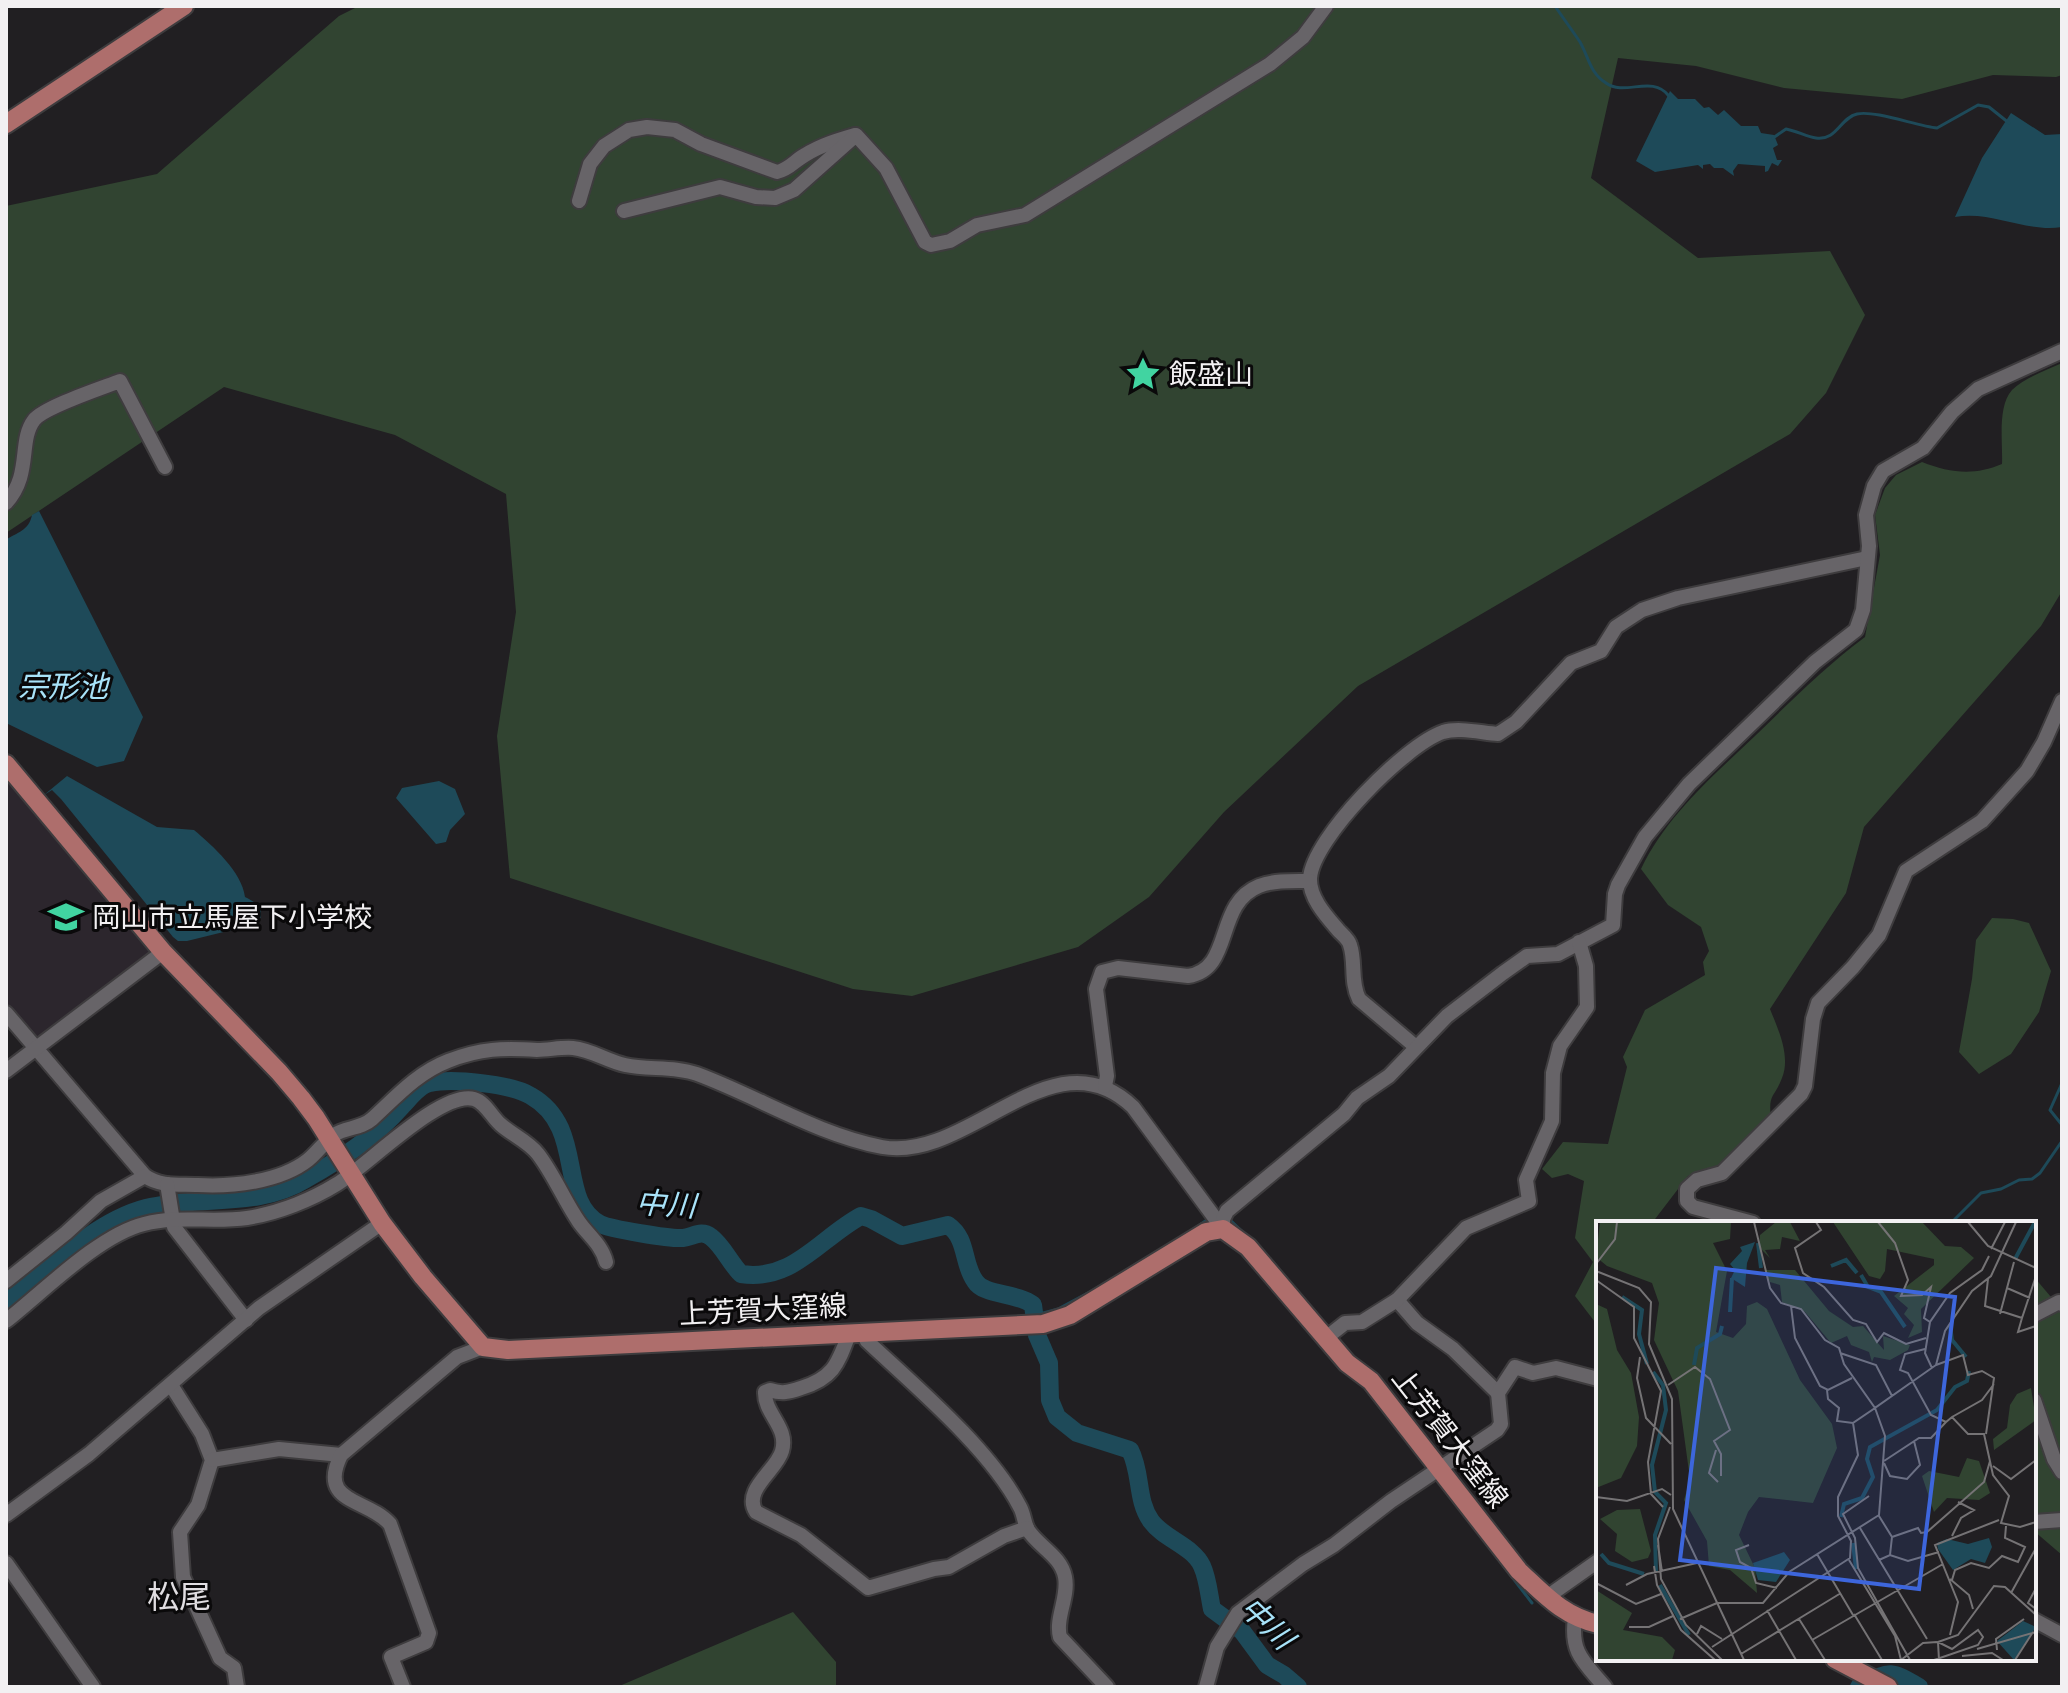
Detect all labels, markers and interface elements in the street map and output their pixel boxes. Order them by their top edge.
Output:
place icon: 飯盛山 [1124,355,1162,393]
place label: 飯盛山 [1169,359,1253,390]
water label: 宗形池 [18,670,111,703]
school or university icon: 岡山市立馬屋下小学校 [47,898,85,936]
place label: 岡山市立馬屋下小学校 [92,902,372,933]
water label: 中川 [635,1185,700,1223]
inset map [1596,1221,2036,1661]
street label: 上芳賀大窪線 [678,1290,848,1330]
street label: 上芳賀大窪線 [1386,1362,1514,1514]
district label: 松尾 [147,1579,211,1615]
water label: 中川 [1234,1590,1302,1658]

